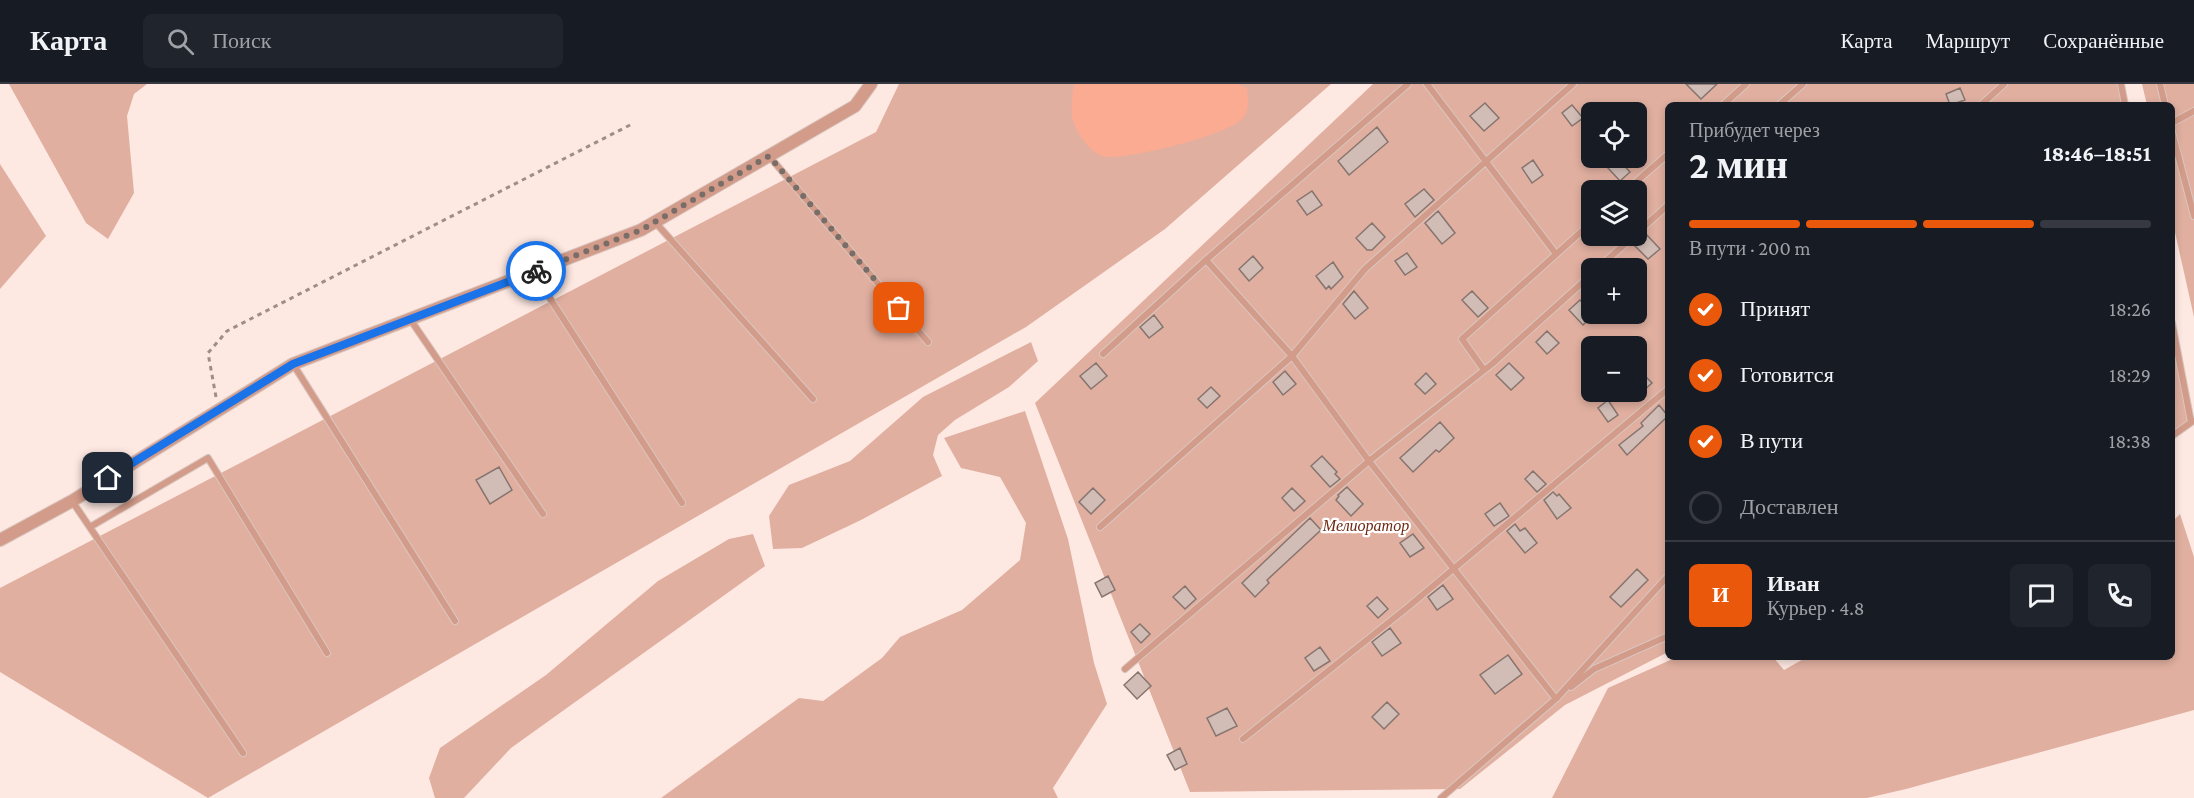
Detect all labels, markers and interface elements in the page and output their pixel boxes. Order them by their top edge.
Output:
search box [143,14,563,68]
text: Карта [30,25,107,56]
icon: search [164,25,197,58]
text: Поиск [212,28,271,53]
text: Карта [1841,29,1893,53]
text: Маршрут [1926,29,2010,53]
text: Сохранённые [2043,29,2164,53]
map controls [1581,102,1647,402]
button: locate [1581,102,1647,168]
text: Прибудет через [1689,119,1820,141]
text: 18:46–18:51 [2043,141,2151,166]
text: 2 мин [1689,143,1788,186]
button: layers [1581,180,1647,246]
text: В пути · 200 m [1689,237,1811,259]
courier [506,241,566,301]
icon: bike [520,255,553,288]
button: + [1581,258,1647,324]
pin [873,282,924,333]
icon: bag [882,291,915,324]
icon: check [1689,293,1722,326]
text: Принят [1740,296,1810,321]
text: 18:26 [2109,298,2151,320]
button: − [1581,336,1647,402]
icon: check [1689,359,1722,392]
text: Готовится [1740,362,1834,387]
text: 18:29 [2109,364,2151,386]
icon: check [1689,425,1722,458]
text: В пути [1740,428,1803,453]
text: 18:38 [2109,430,2151,452]
pin [82,452,133,503]
icon: home [91,461,124,494]
text: Доставлен [1740,494,1839,519]
park label: Мелиоратор [1322,517,1409,535]
button: chat [2010,564,2073,627]
button: phone [2088,564,2151,627]
text: Иван [1767,571,1820,596]
text: И [1712,582,1729,607]
text: Курьер · 4.8 [1767,597,1865,619]

